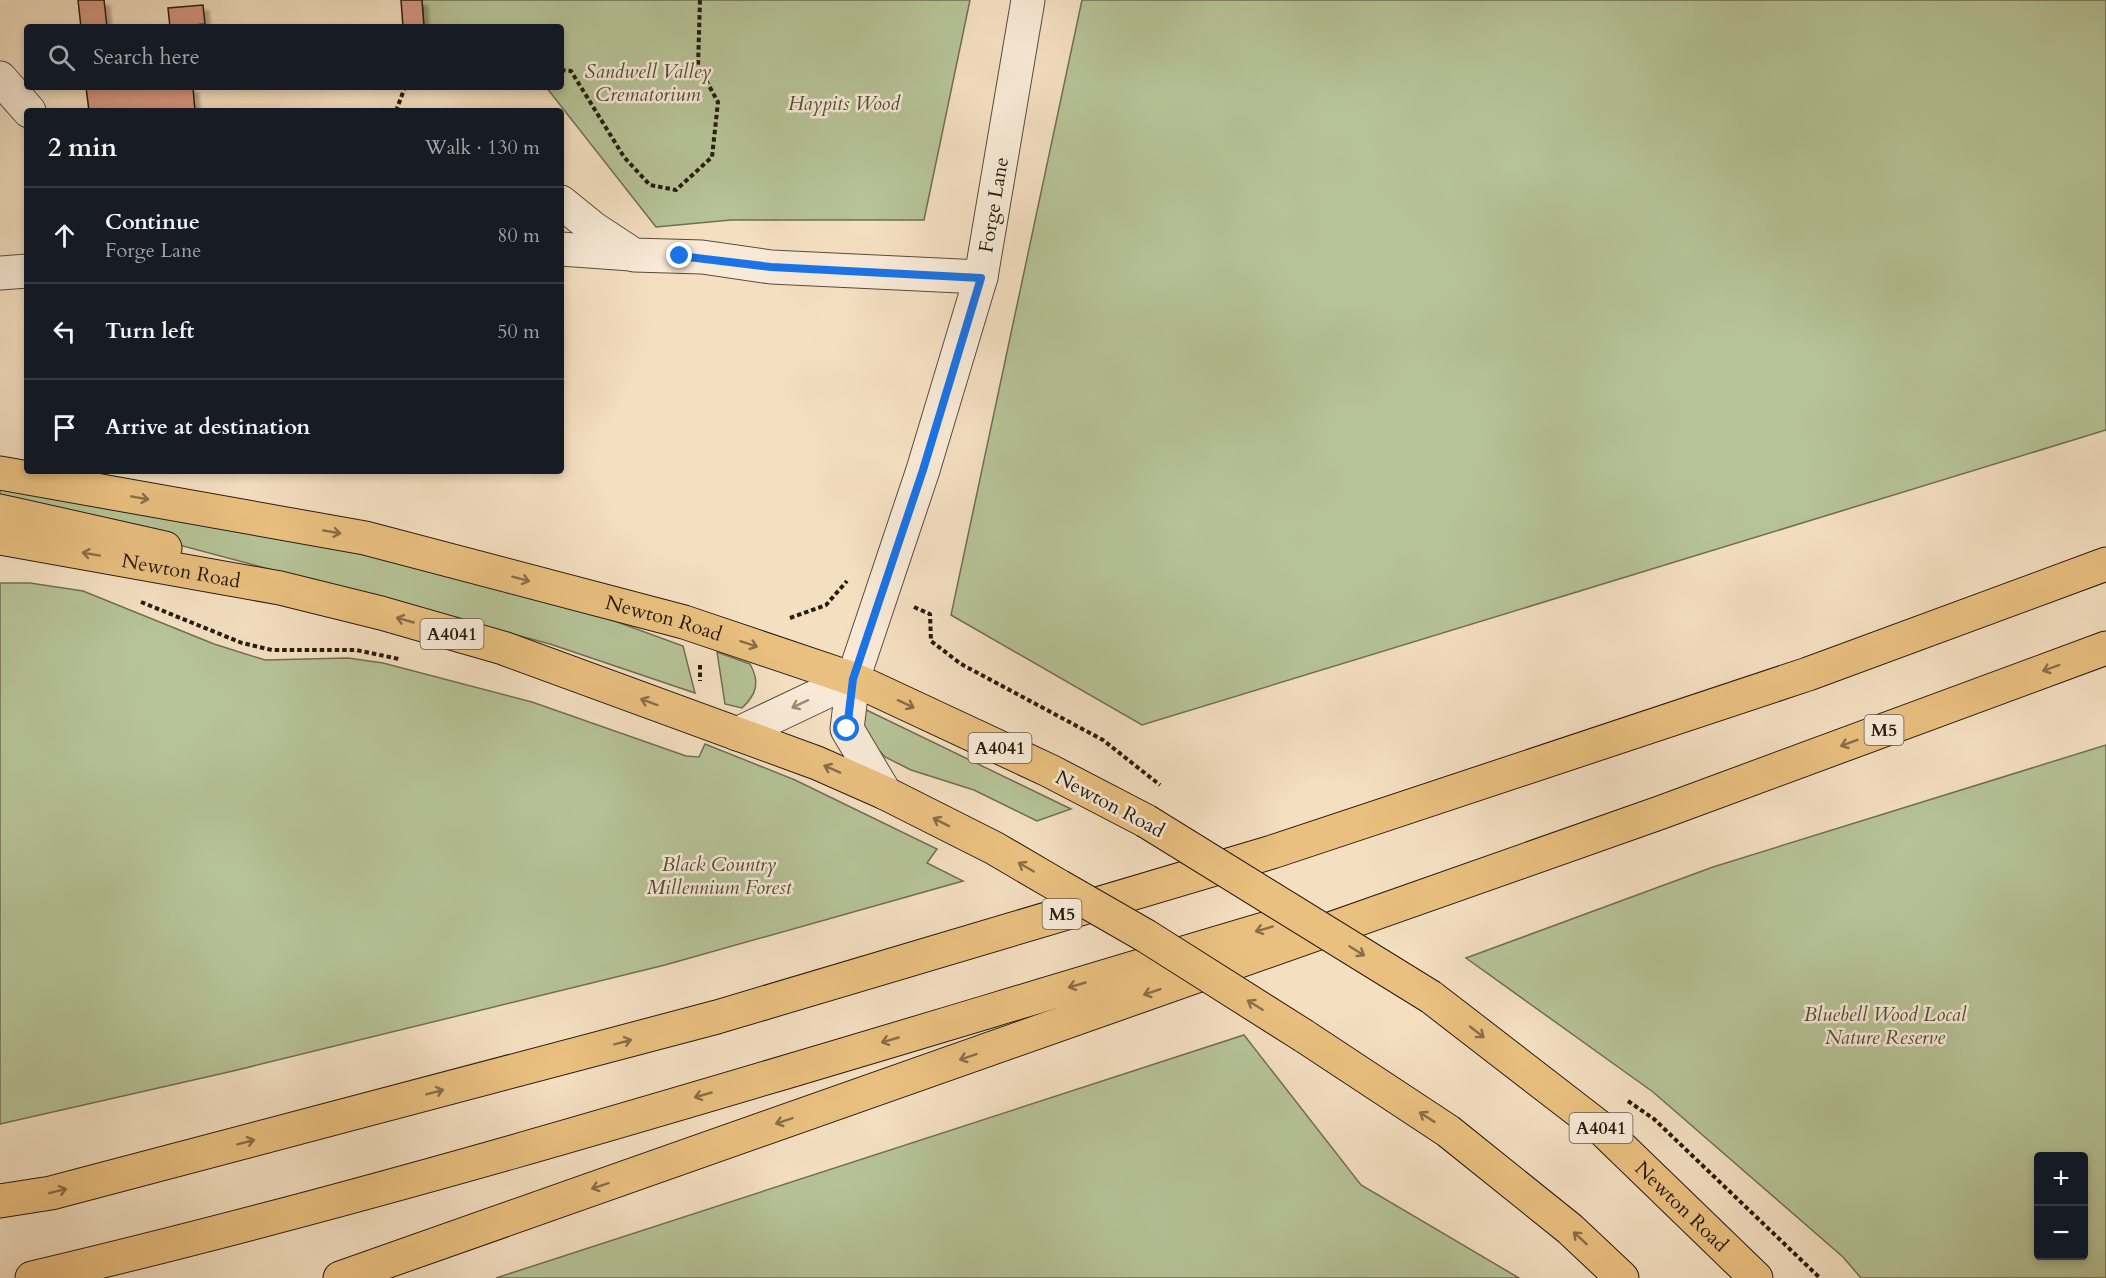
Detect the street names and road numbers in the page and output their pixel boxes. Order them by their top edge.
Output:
street label: Forge Lane [972,155,1015,255]
street label: Newton Road [120,547,243,594]
street label: Newton Road [603,588,726,648]
road number: A4041 [420,619,484,649]
road number: M5 [1864,715,1904,745]
road number: A4041 [968,733,1032,763]
street label: Newton Road [1051,764,1170,844]
road number: M5 [1042,899,1082,929]
road number: A4041 [1570,1113,1632,1143]
street label: Newton Road [1629,1155,1735,1258]

